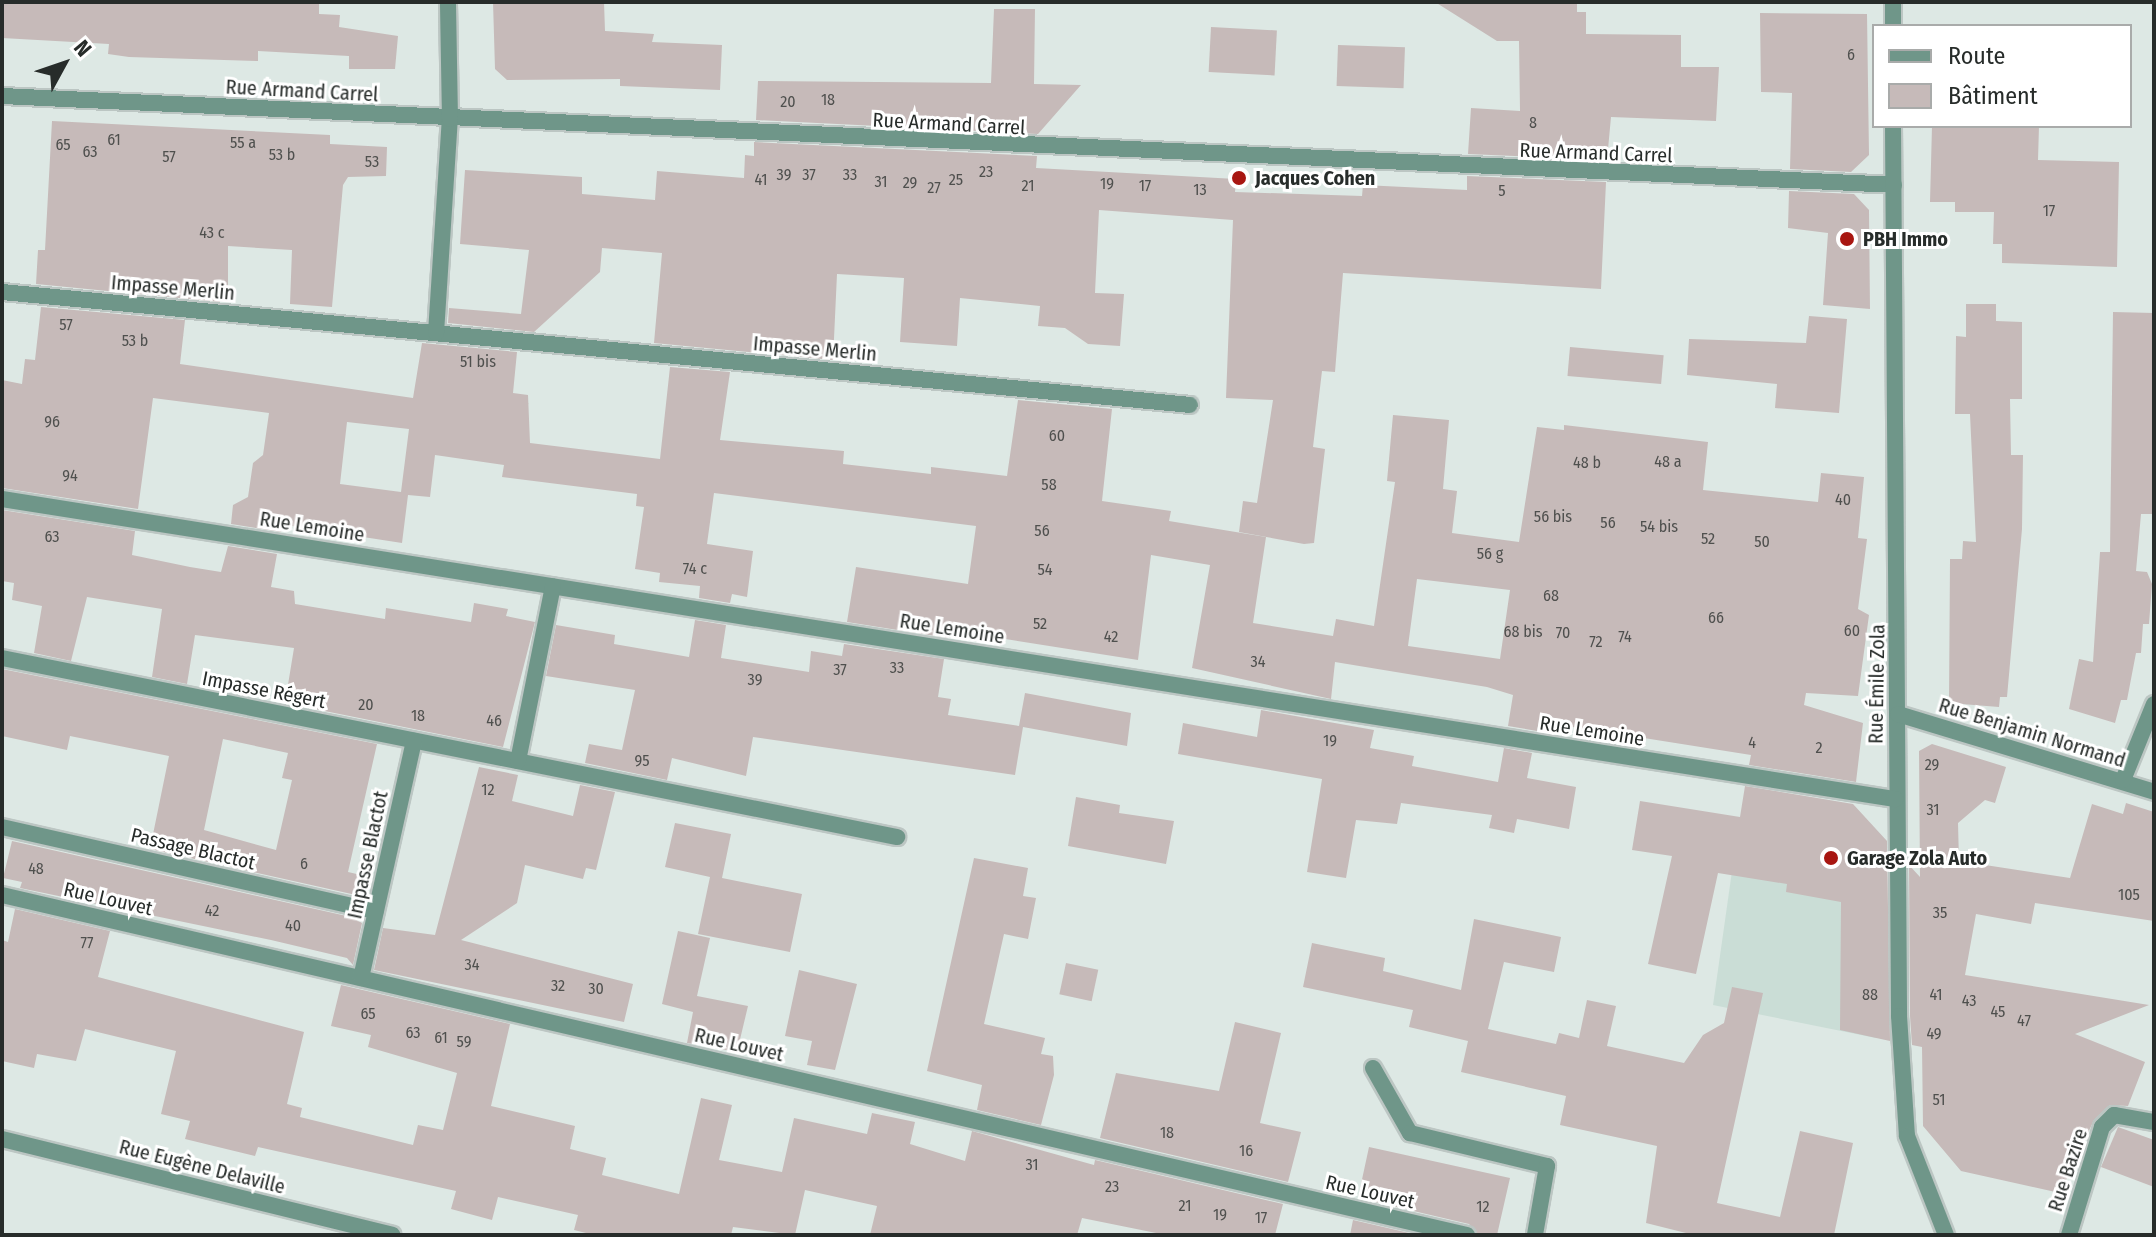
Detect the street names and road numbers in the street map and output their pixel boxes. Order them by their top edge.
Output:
street label: Rue Armand Carrel [225,75,379,107]
street label: Rue Armand Carrel [872,108,1026,140]
street label: Rue Armand Carrel [1519,138,1673,168]
street label: Impasse Merlin [110,271,236,305]
street label: Impasse Merlin [752,332,878,366]
street label: Rue Lemoine [258,507,366,547]
street label: Rue Lemoine [898,609,1006,649]
street label: Rue Émile Zola [1864,624,1890,744]
street label: Impasse Régert [200,666,328,714]
street label: Rue Benjamin Normand [1936,693,2128,773]
street label: Rue Lemoine [1538,711,1646,751]
street label: Impasse Blactot [343,789,393,921]
street label: Passage Blactot [128,823,258,875]
street label: Rue Louvet [61,877,155,921]
street label: Rue Louvet [692,1023,786,1067]
street label: Rue Bazire [2043,1125,2093,1215]
street label: Rue Eugène Delaville [117,1135,287,1199]
street label: Rue Louvet [1323,1170,1417,1214]

